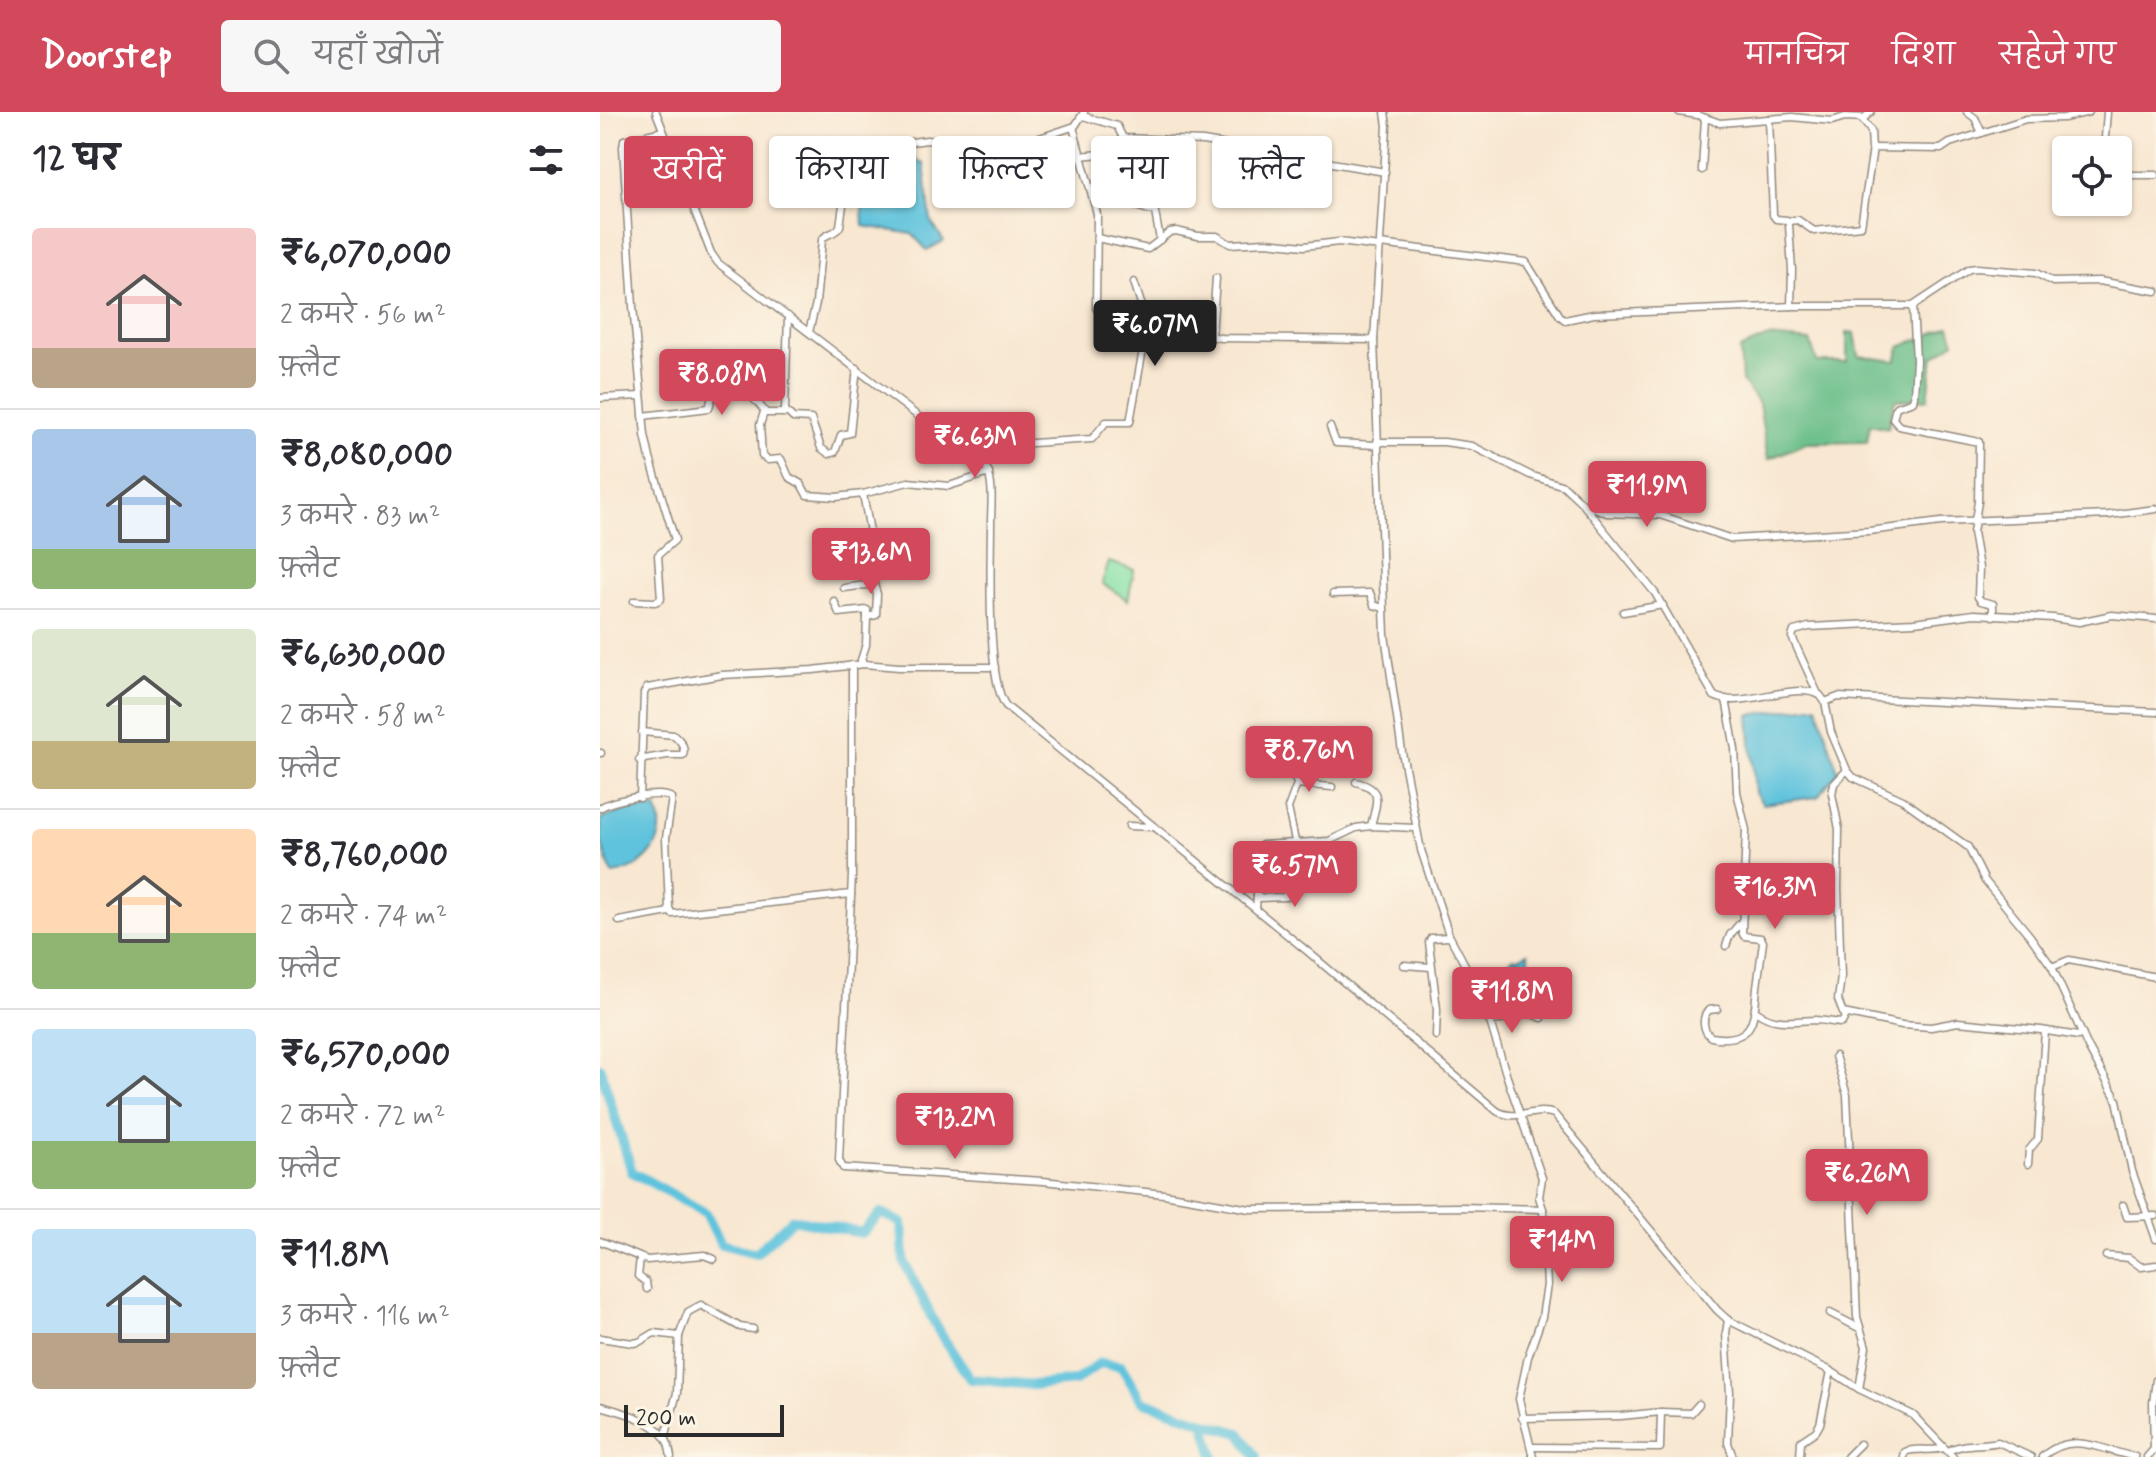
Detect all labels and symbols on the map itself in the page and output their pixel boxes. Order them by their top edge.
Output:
pin: ₹6.07M [1090,300,1220,368]
pin: ₹8.08M [657,349,787,417]
pin: ₹6.63M [910,412,1040,480]
pin: ₹11.9M [1582,461,1712,529]
pin: ₹13.6M [806,528,936,596]
pin: ₹8.76M [1244,726,1374,794]
pin: ₹6.57M [1230,841,1360,909]
pin: ₹16.3M [1710,863,1840,931]
pin: ₹11.8M [1447,967,1577,1035]
pin: ₹13.2M [890,1093,1020,1161]
pin: ₹6.26M [1802,1149,1932,1217]
pin: ₹14M [1515,1216,1609,1284]
scale bar [624,1401,784,1437]

